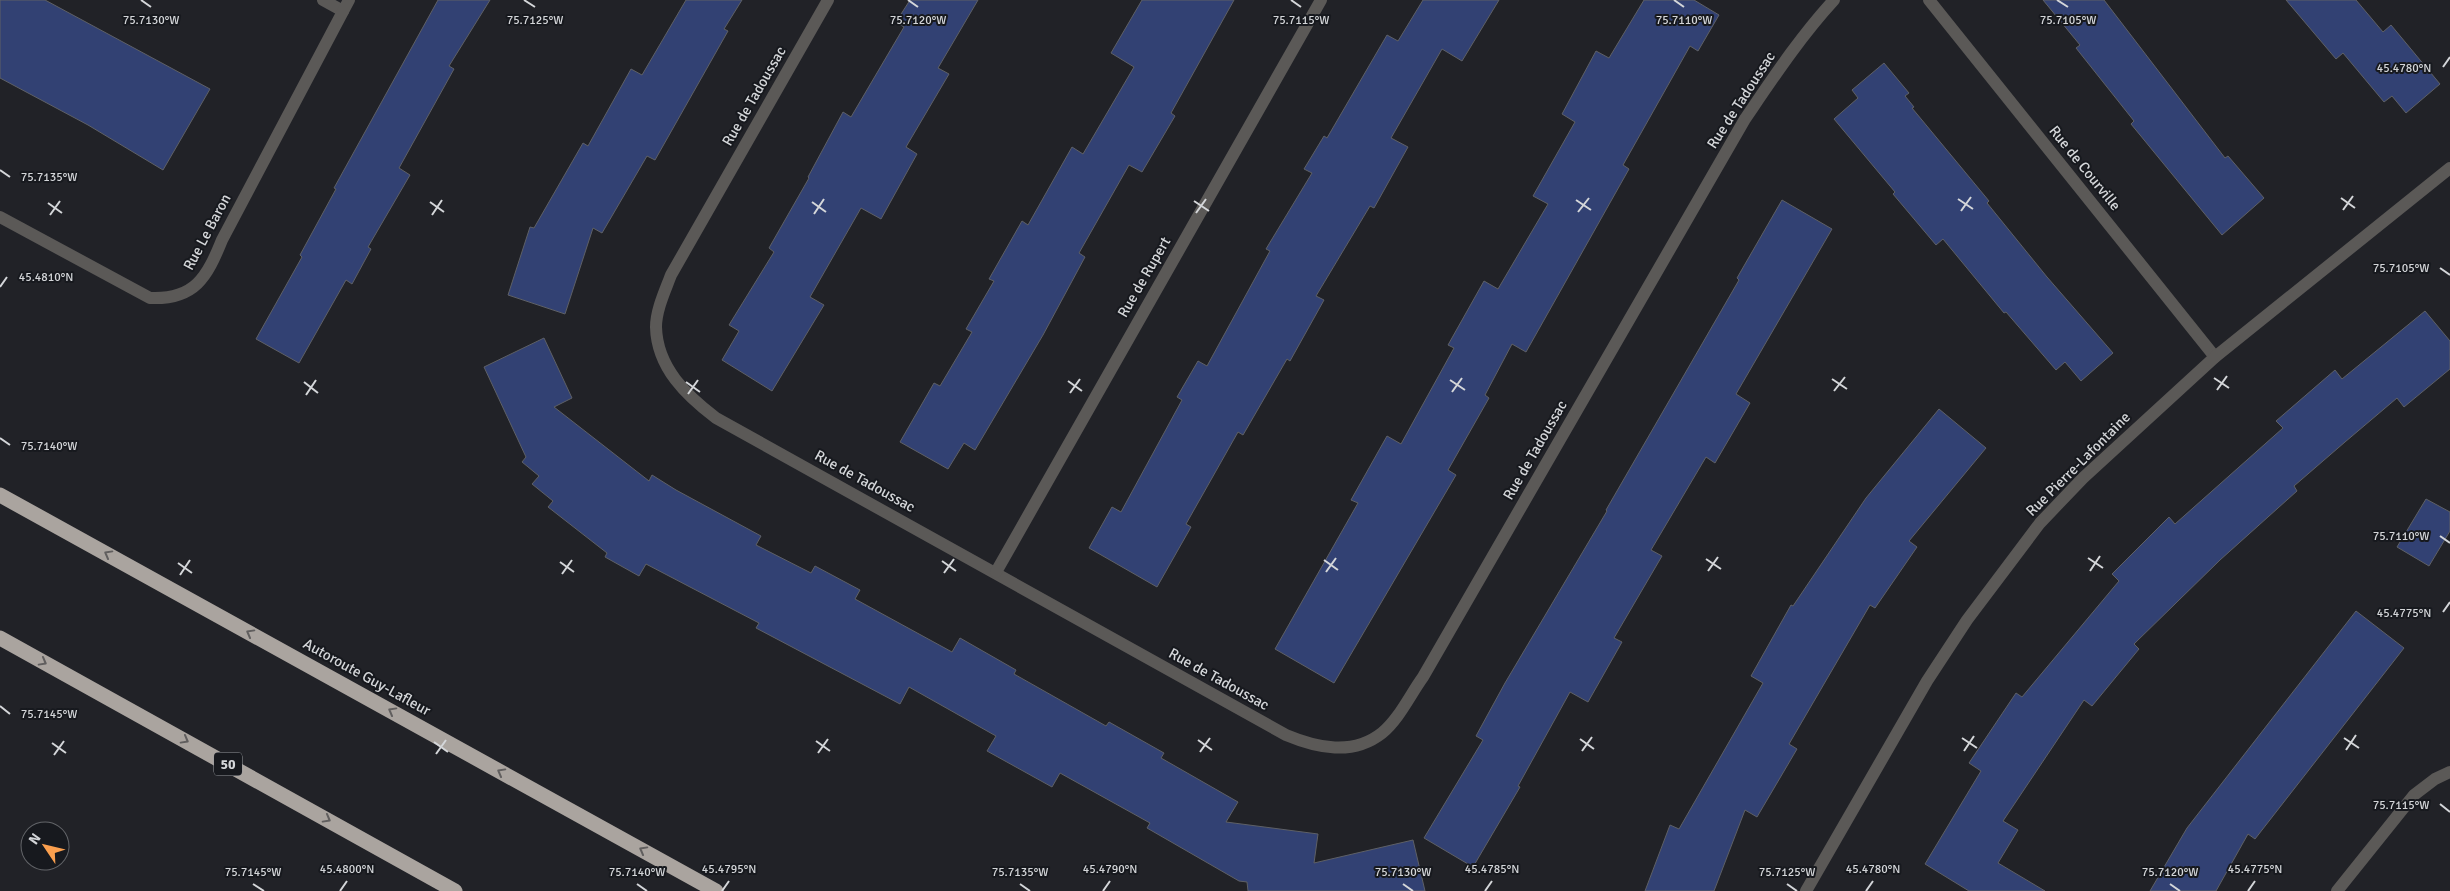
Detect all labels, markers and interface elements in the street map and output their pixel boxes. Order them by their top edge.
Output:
text: 75.7130°W [123,13,179,28]
text: 75.7125°W [507,13,563,28]
text: 75.7120°W [890,13,946,28]
text: 75.7115°W [1273,13,1329,28]
text: 75.7110°W [1656,13,1712,28]
text: 75.7105°W [2040,13,2096,28]
street label: Rue de Tadoussac [718,43,790,149]
street label: Rue de Tadoussac [1703,48,1779,152]
text: 45.4780°N [2377,61,2431,76]
street label: Rue de Courville [2045,122,2125,214]
text: 75.7135°W [21,170,77,185]
street label: Rue Le Baron [179,191,235,273]
street label: Rue de Rupert [1114,234,1174,320]
text: 75.7105°W [2373,261,2429,276]
text: 45.4810°N [19,270,73,285]
street label: Rue de Tadoussac [1499,397,1571,503]
street label: Rue Pierre-Lafontaine [2022,408,2134,520]
text: 75.7140°W [21,439,77,454]
street label: Rue de Tadoussac [812,446,918,516]
text: 75.7110°W [2373,529,2429,544]
one-way arrow [104,550,113,560]
text: 45.4775°N [2377,606,2431,621]
one-way arrow [246,629,255,639]
street label: Autoroute Guy-Lafleur [300,634,434,720]
street label: Rue de Tadoussac [1166,644,1272,714]
one-way arrow [37,655,46,665]
text: 75.7145°W [21,707,77,722]
one-way arrow [389,708,398,718]
one-way arrow [179,734,188,744]
road number: 50 [214,752,242,776]
one-way arrow [497,768,506,778]
text: 75.7115°W [2373,798,2429,813]
one-way arrow [321,813,330,823]
north arrow [20,821,70,871]
text: N [25,830,45,848]
one-way arrow [639,847,648,857]
text: 45.4800°N [320,862,374,877]
text: 45.4795°N [702,862,756,877]
text: 45.4790°N [1083,862,1137,877]
text: 45.4785°N [1465,862,1519,877]
text: 45.4780°N [1846,862,1900,877]
text: 45.4775°N [2228,862,2282,877]
text: 75.7145°W [225,865,281,880]
text: 75.7140°W [609,865,665,880]
text: 75.7135°W [992,865,1048,880]
text: 75.7130°W [1375,865,1431,880]
text: 75.7125°W [1759,865,1815,880]
text: 75.7120°W [2142,865,2198,880]

